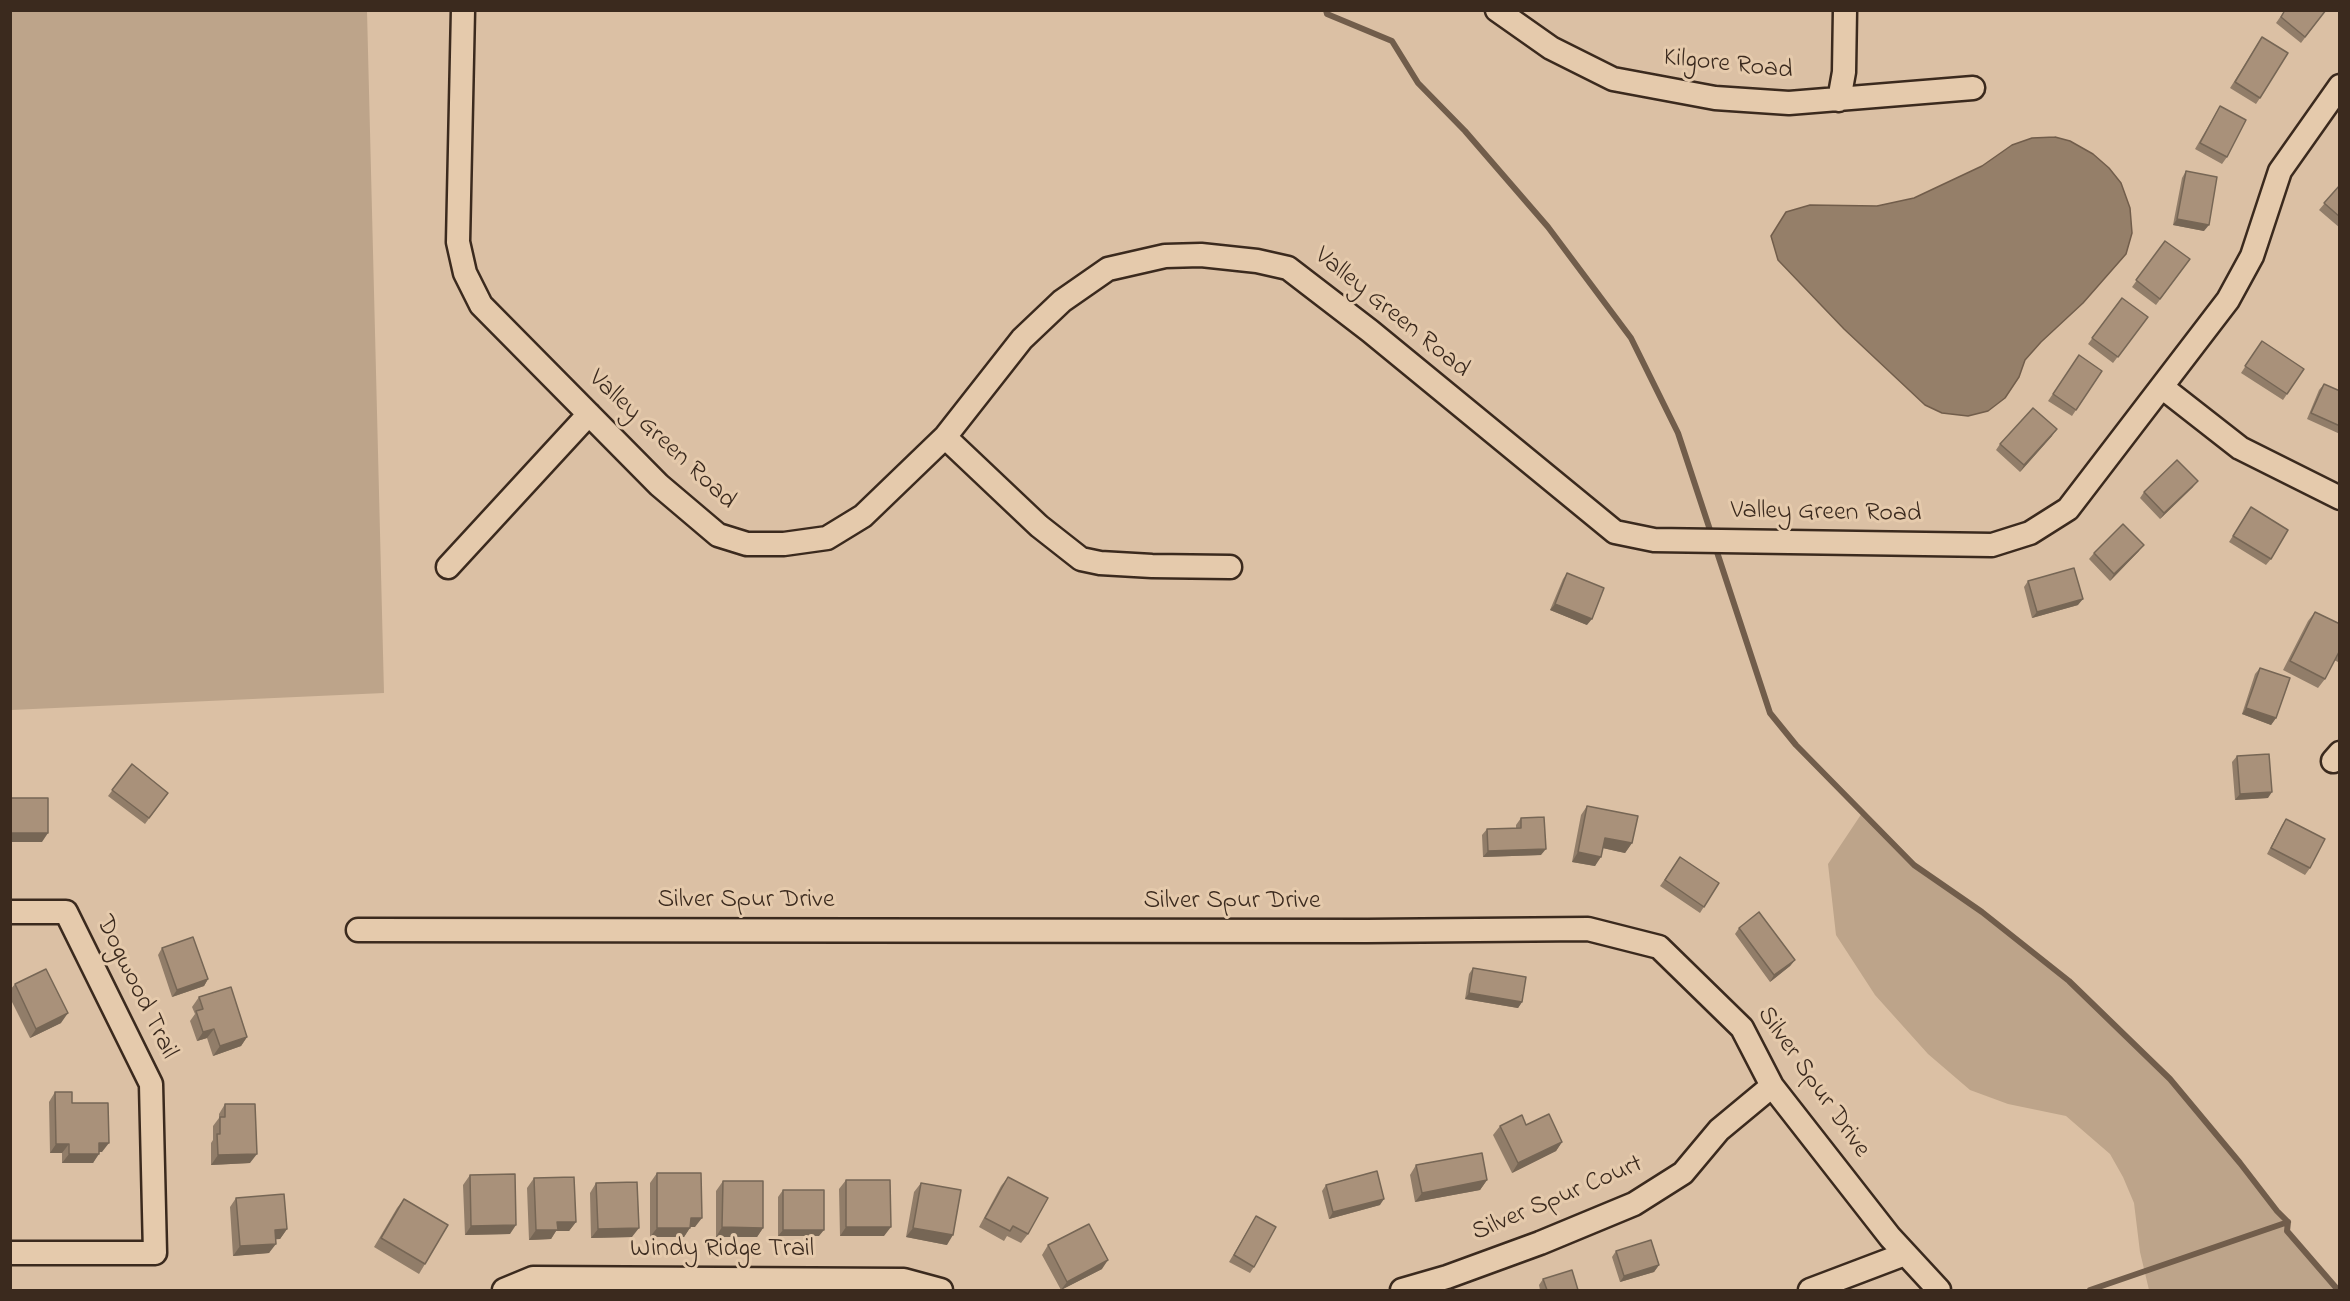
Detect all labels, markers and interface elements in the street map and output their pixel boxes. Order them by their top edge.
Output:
street label: Kilgore Road [1662,44,1794,88]
street label: Valley Green Road [1307,242,1475,386]
street label: Valley Green Road [580,364,742,518]
street label: Valley Green Road [1730,497,1922,531]
street label: Silver Spur Drive [657,886,835,918]
street label: Silver Spur Drive [1143,887,1321,919]
street label: Dogwood Trail [87,911,183,1065]
street label: Silver Spur Drive [1748,1001,1876,1165]
street label: Silver Spur Court [1468,1150,1648,1250]
street label: Windy Ridge Trail [630,1235,814,1267]

